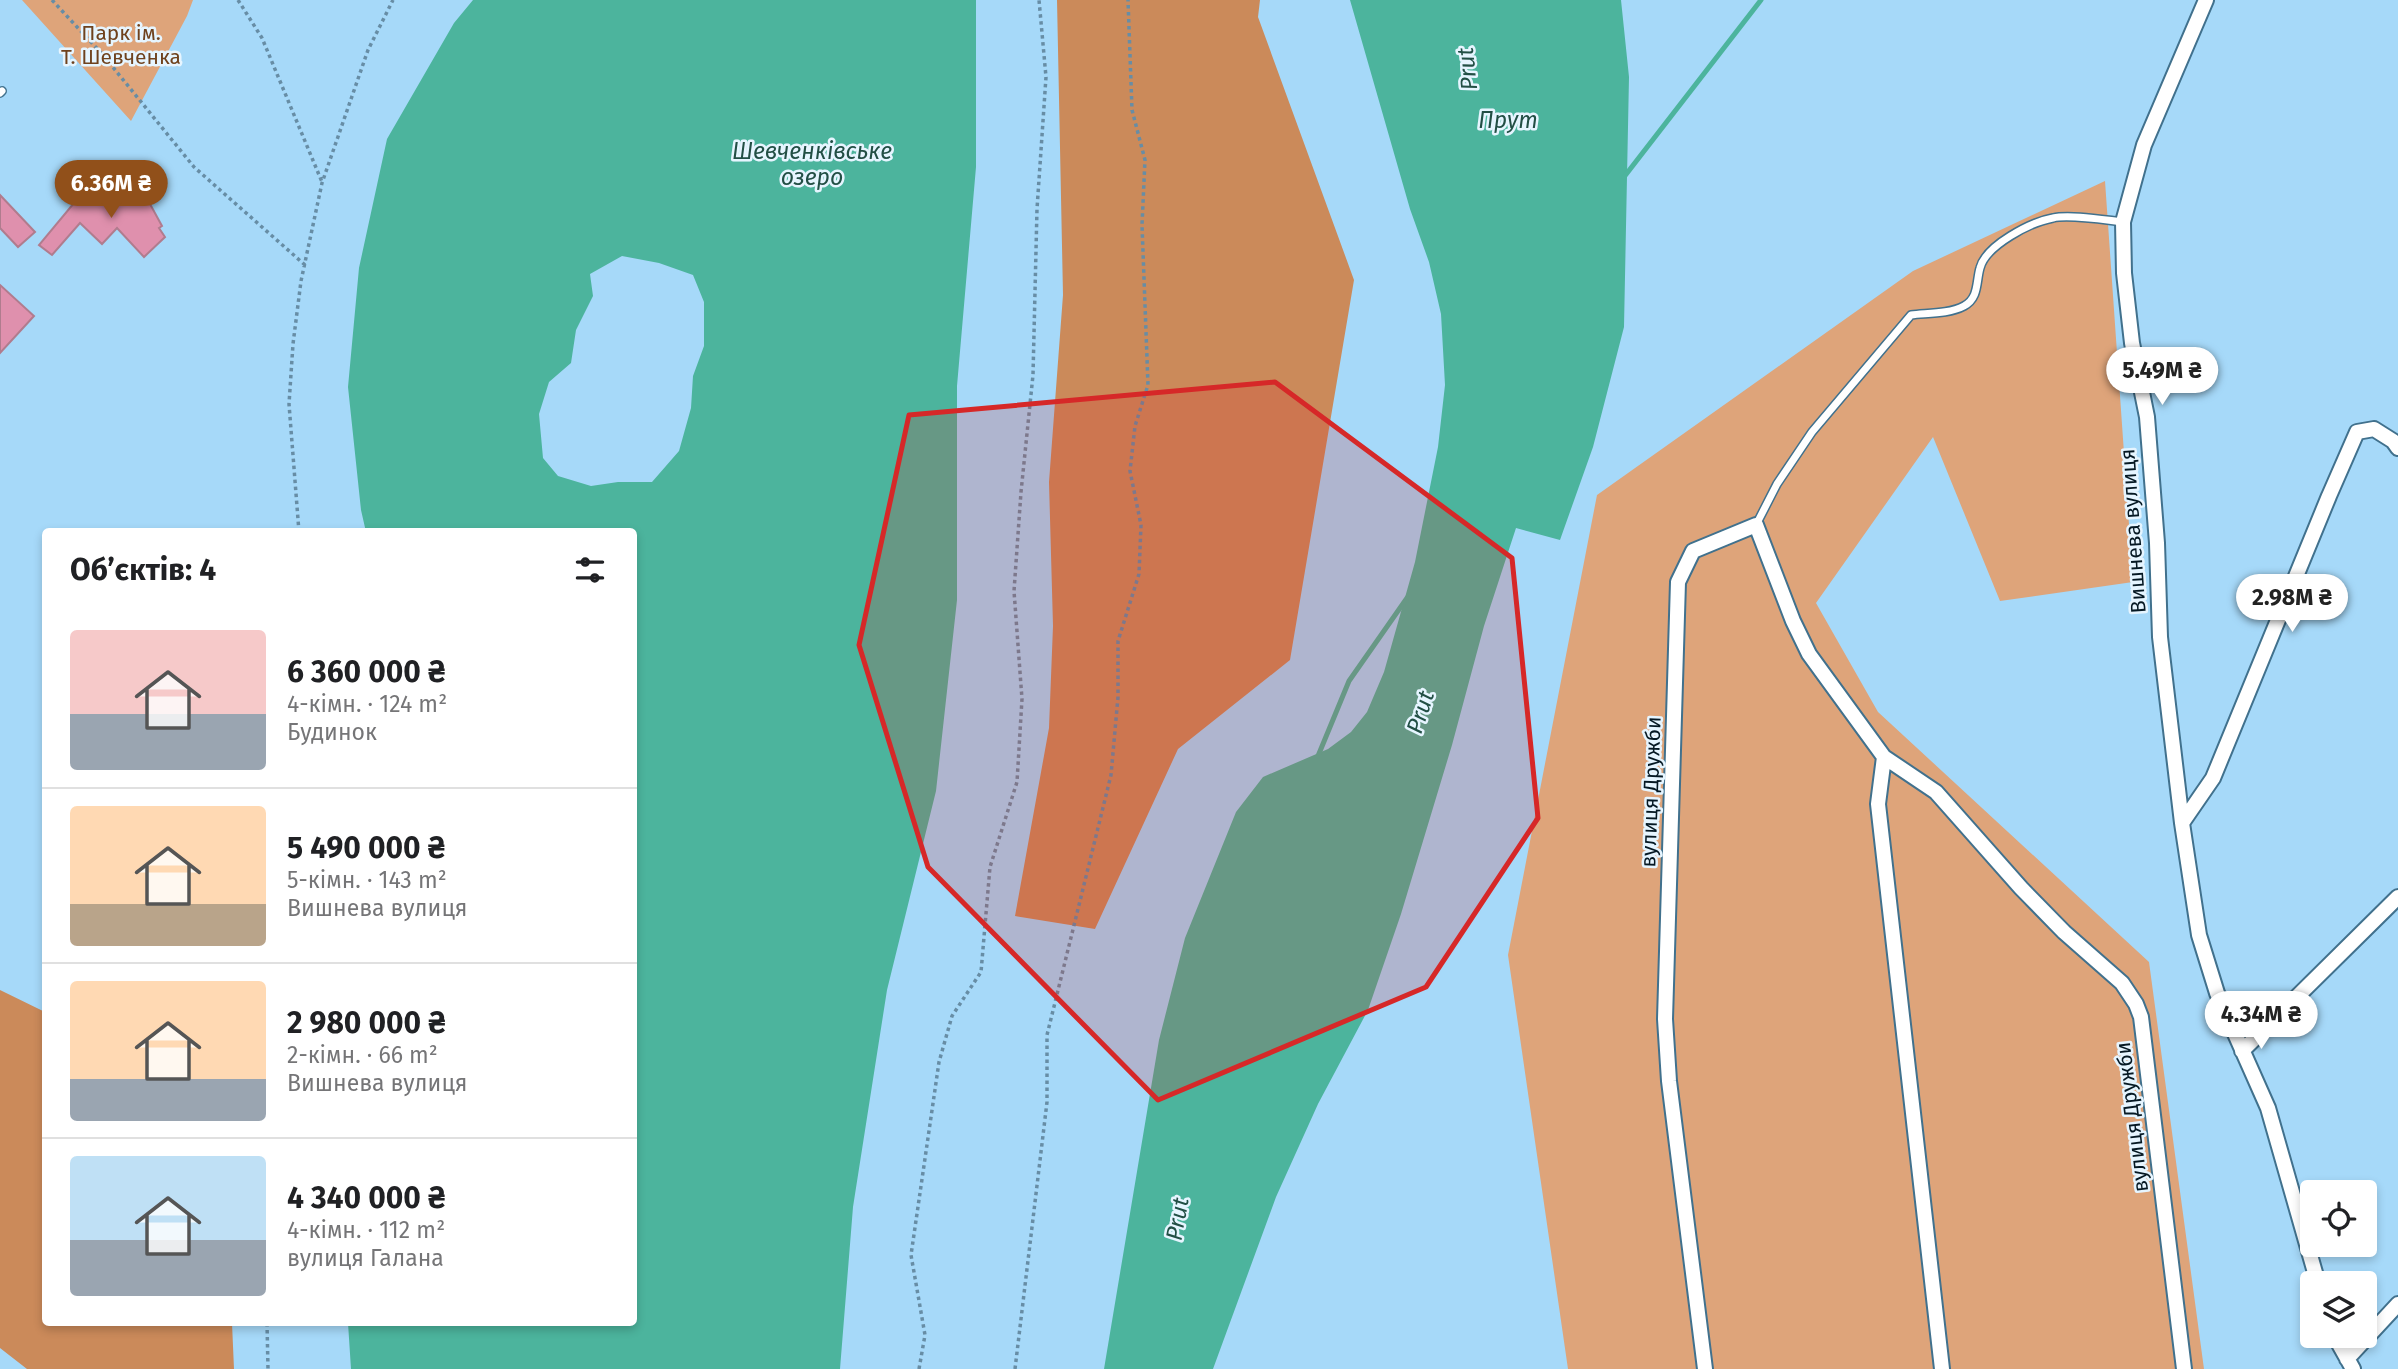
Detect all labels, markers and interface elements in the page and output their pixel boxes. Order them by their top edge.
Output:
park label: Парк ім. Т. Шевченка [61,20,181,70]
water label: Prut [1451,45,1483,92]
water label: Прут [1478,106,1538,134]
water label: Шевченківське озеро [732,137,892,191]
pin: 6.36M ₴ [46,160,176,220]
text: 6.36M ₴ [71,169,151,197]
pin: 5.49M ₴ [2097,348,2227,407]
text: 5.49M ₴ [2122,356,2202,384]
street label: Вишнева вулиця [2114,448,2152,614]
icon: filters [571,551,609,589]
text: Об’єктів: 4 [70,552,216,588]
pin: 2.98M ₴ [2227,574,2357,634]
text: 2.98M ₴ [2252,583,2332,611]
text: 6 360 000 ₴ [287,654,445,690]
icon: home [126,658,210,742]
water label: Prut [1400,686,1440,737]
text: 4-кімн. · 124 m² [287,690,447,718]
street label: вулиця Дружби [1635,716,1667,868]
text: Будинок [287,718,377,746]
text: 5 490 000 ₴ [287,830,445,866]
icon: home [126,834,210,918]
text: 5-кімн. · 143 m² [287,866,447,894]
text: Вишнева вулиця [287,894,468,922]
pin: 4.34M ₴ [2196,992,2326,1051]
text: 4.34M ₴ [2221,1000,2301,1028]
text: 2 980 000 ₴ [287,1005,446,1041]
icon: home [126,1009,210,1093]
street label: вулиця Дружби [2110,1040,2154,1194]
text: 2-кімн. · 66 m² [287,1041,438,1069]
text: Вишнева вулиця [287,1069,468,1097]
text: 4 340 000 ₴ [287,1180,445,1216]
map controls [2300,1180,2377,1348]
button: locate [2300,1180,2377,1257]
icon: home [126,1184,210,1268]
water label: Prut [1159,1195,1195,1243]
text: 4-кімн. · 112 m² [287,1216,445,1244]
text: вулиця Галана [287,1244,444,1272]
button: layers [2300,1271,2377,1348]

